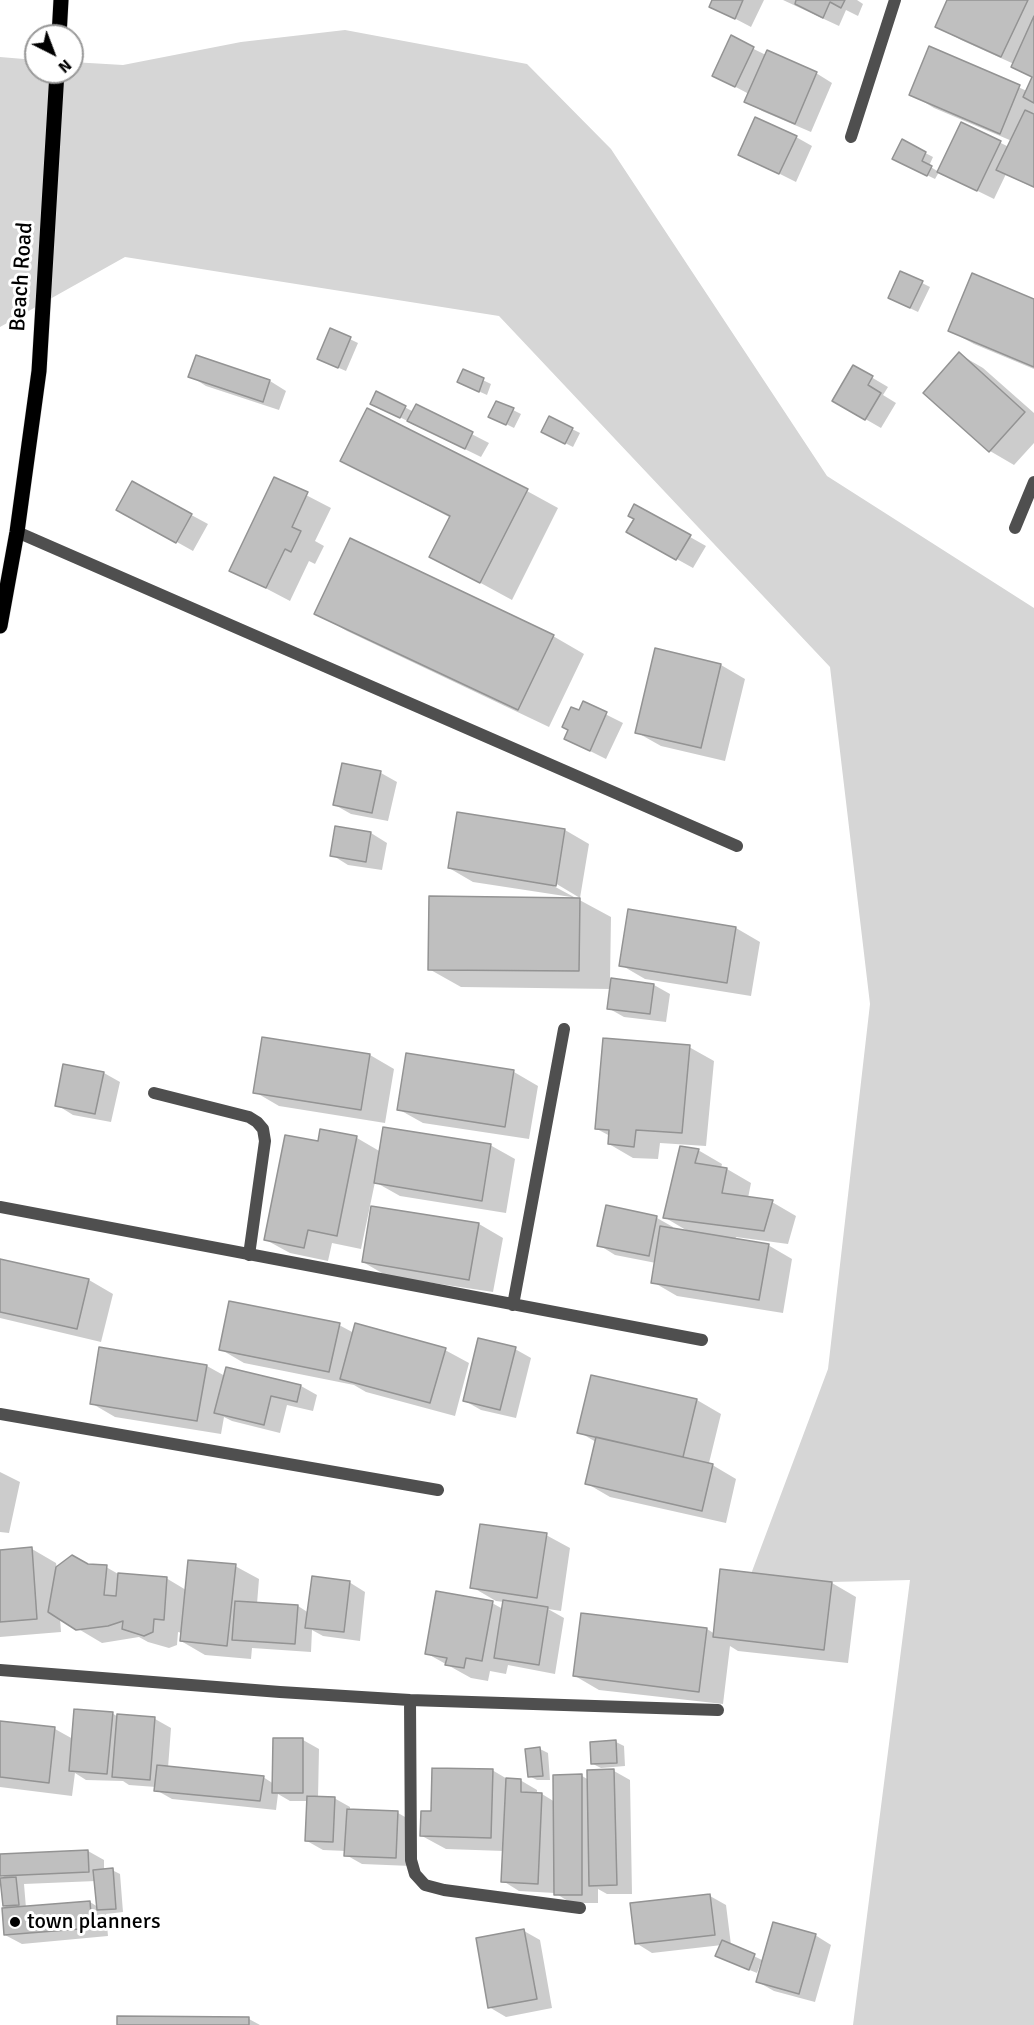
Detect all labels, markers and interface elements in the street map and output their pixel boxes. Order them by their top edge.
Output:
north arrow [24,24,84,84]
text: N [54,55,76,77]
street label: Beach Road [5,221,39,333]
place label: town planners [27,1909,161,1935]
marker: town planners [8,1915,22,1929]

